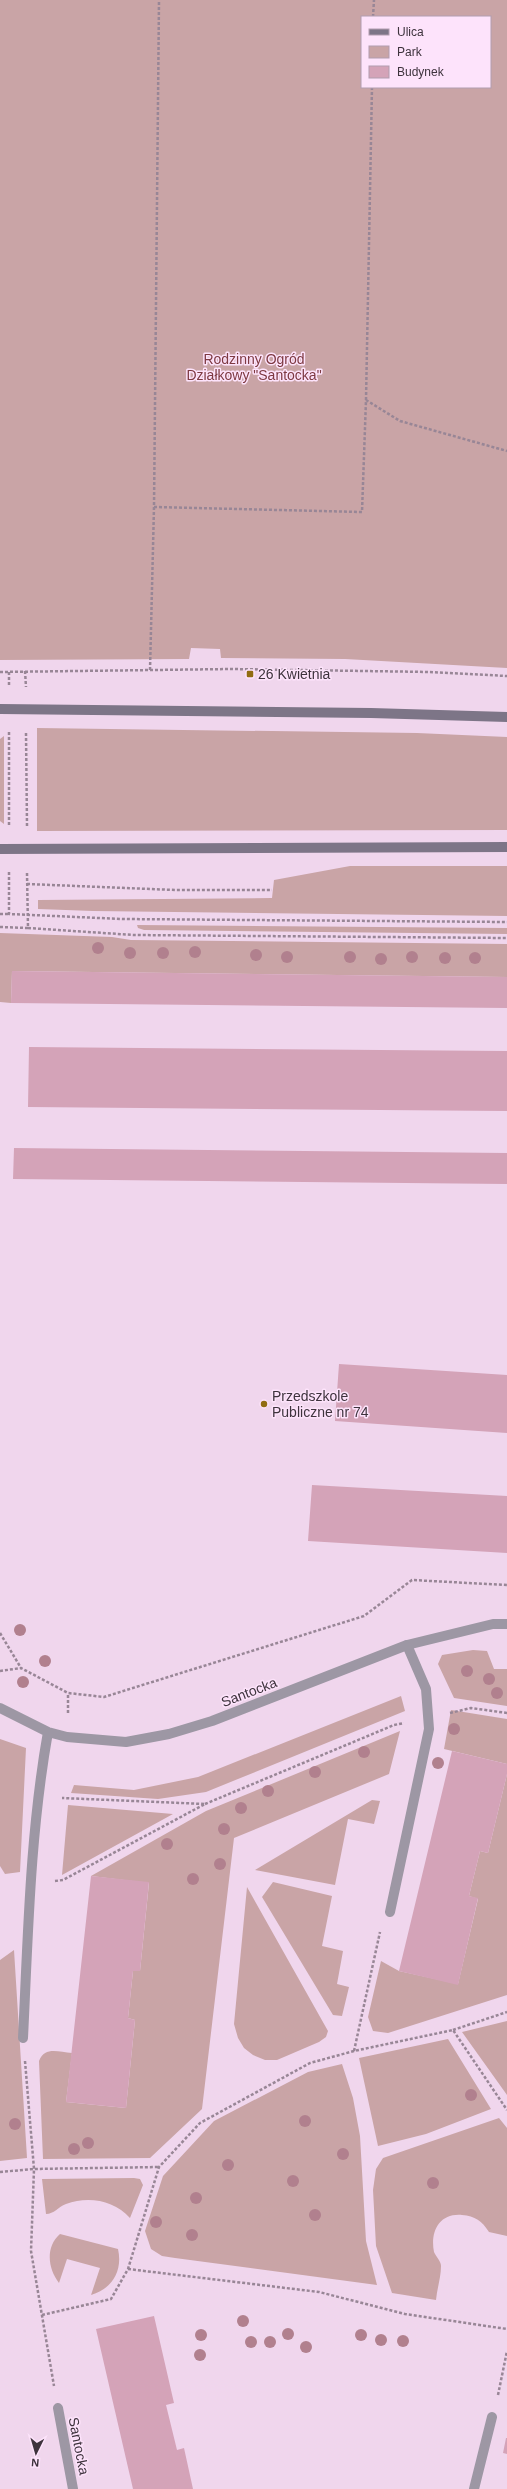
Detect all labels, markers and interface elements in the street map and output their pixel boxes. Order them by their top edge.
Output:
legend [361,16,491,88]
text: Ulica [397,25,424,39]
text: Park [397,45,423,59]
text: Budynek [397,65,445,79]
park label: Rodzinny Ogród Działkowy "Santocka" [186,351,322,383]
place label: 26 Kwietnia [258,666,331,682]
marker: 26 Kwietnia [245,669,255,679]
place label: Przedszkole Publiczne nr 74 [272,1388,369,1420]
marker: Przedszkole Publiczne nr 74 [259,1399,269,1409]
street label: Santocka [219,1674,279,1710]
street label: Santocka [66,2416,92,2476]
north arrow [16,2433,56,2473]
text: N [31,2457,40,2469]

